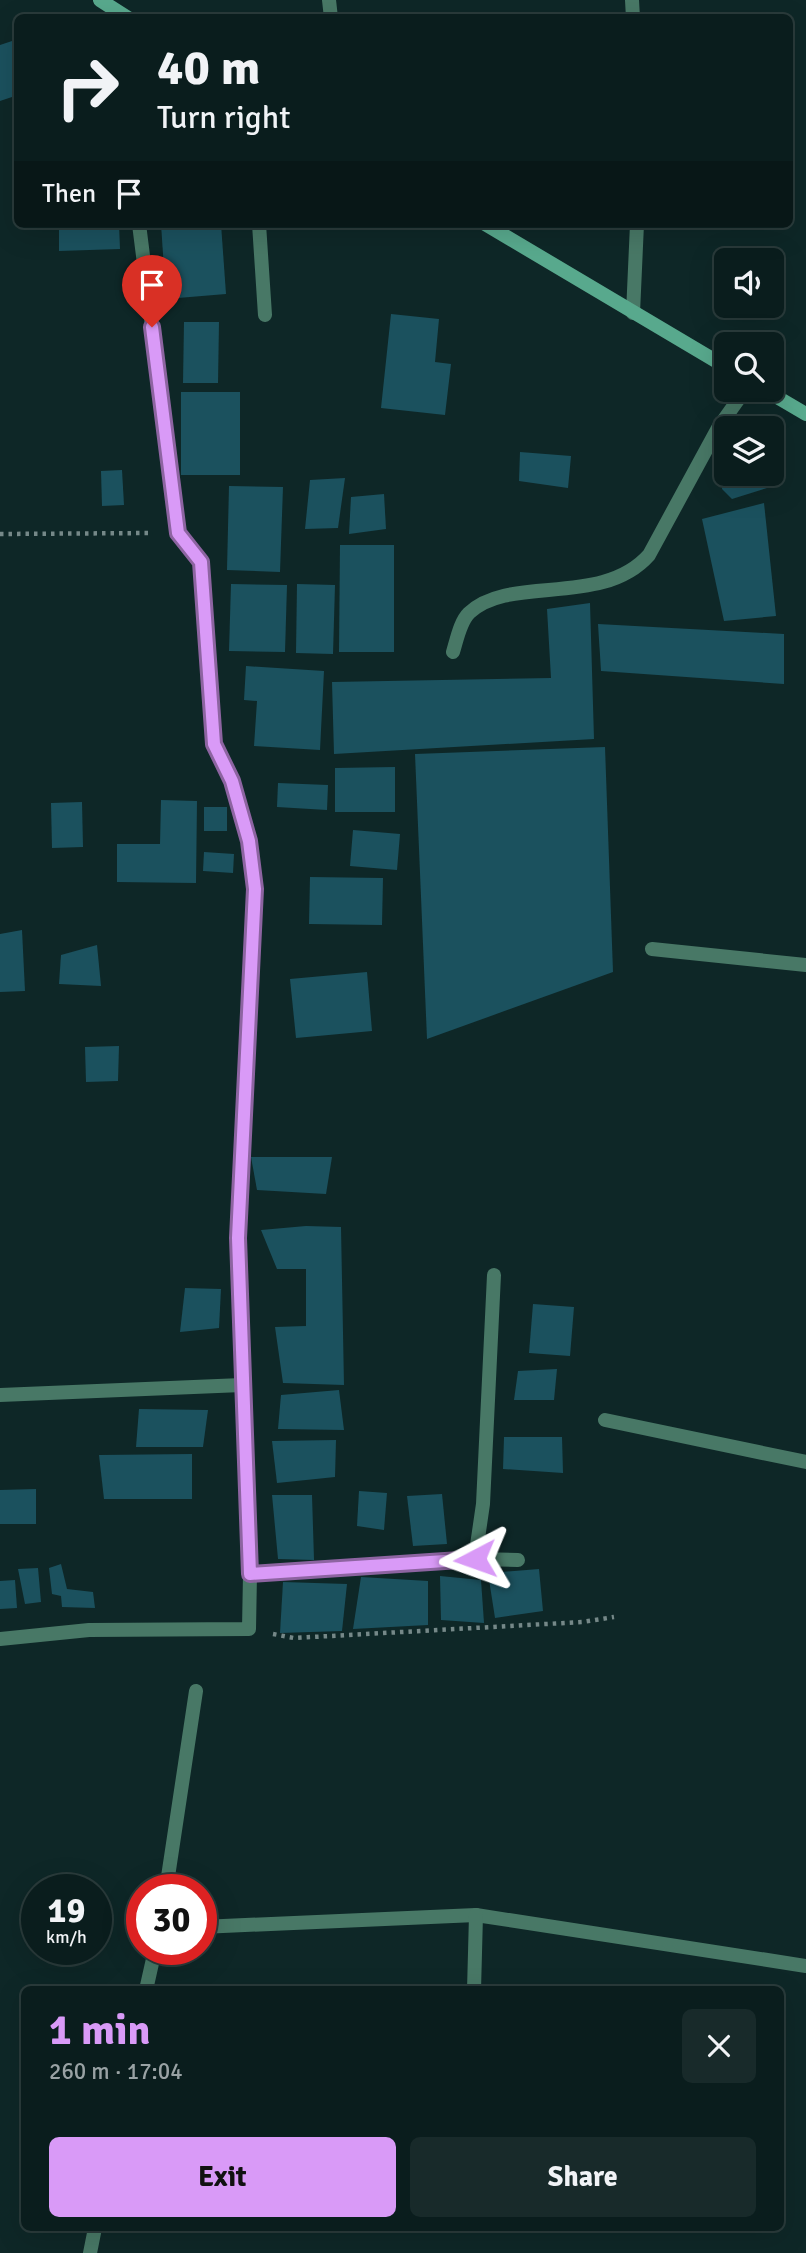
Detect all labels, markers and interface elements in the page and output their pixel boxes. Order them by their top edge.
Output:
text: 40 m [157,38,260,98]
icon: right [42,42,133,133]
text: Turn right [157,98,290,137]
icon: arrive [110,175,148,213]
text: Then [42,178,96,210]
map controls [714,248,784,486]
button: sound [714,248,784,318]
pin [122,255,182,327]
icon: arrive [133,266,171,304]
button: search [714,332,784,402]
button: layers [714,416,784,486]
position arrow [438,1522,512,1596]
speed limit sign: 30 [126,1874,217,1965]
text: 19 [48,1889,85,1932]
text: km/h [46,1926,87,1948]
text: 1 min [49,2005,150,2056]
button: close [682,2009,756,2083]
text: 260 m · 17:04 [49,2057,183,2086]
button: Exit [49,2137,396,2217]
button: Share [410,2137,756,2217]

